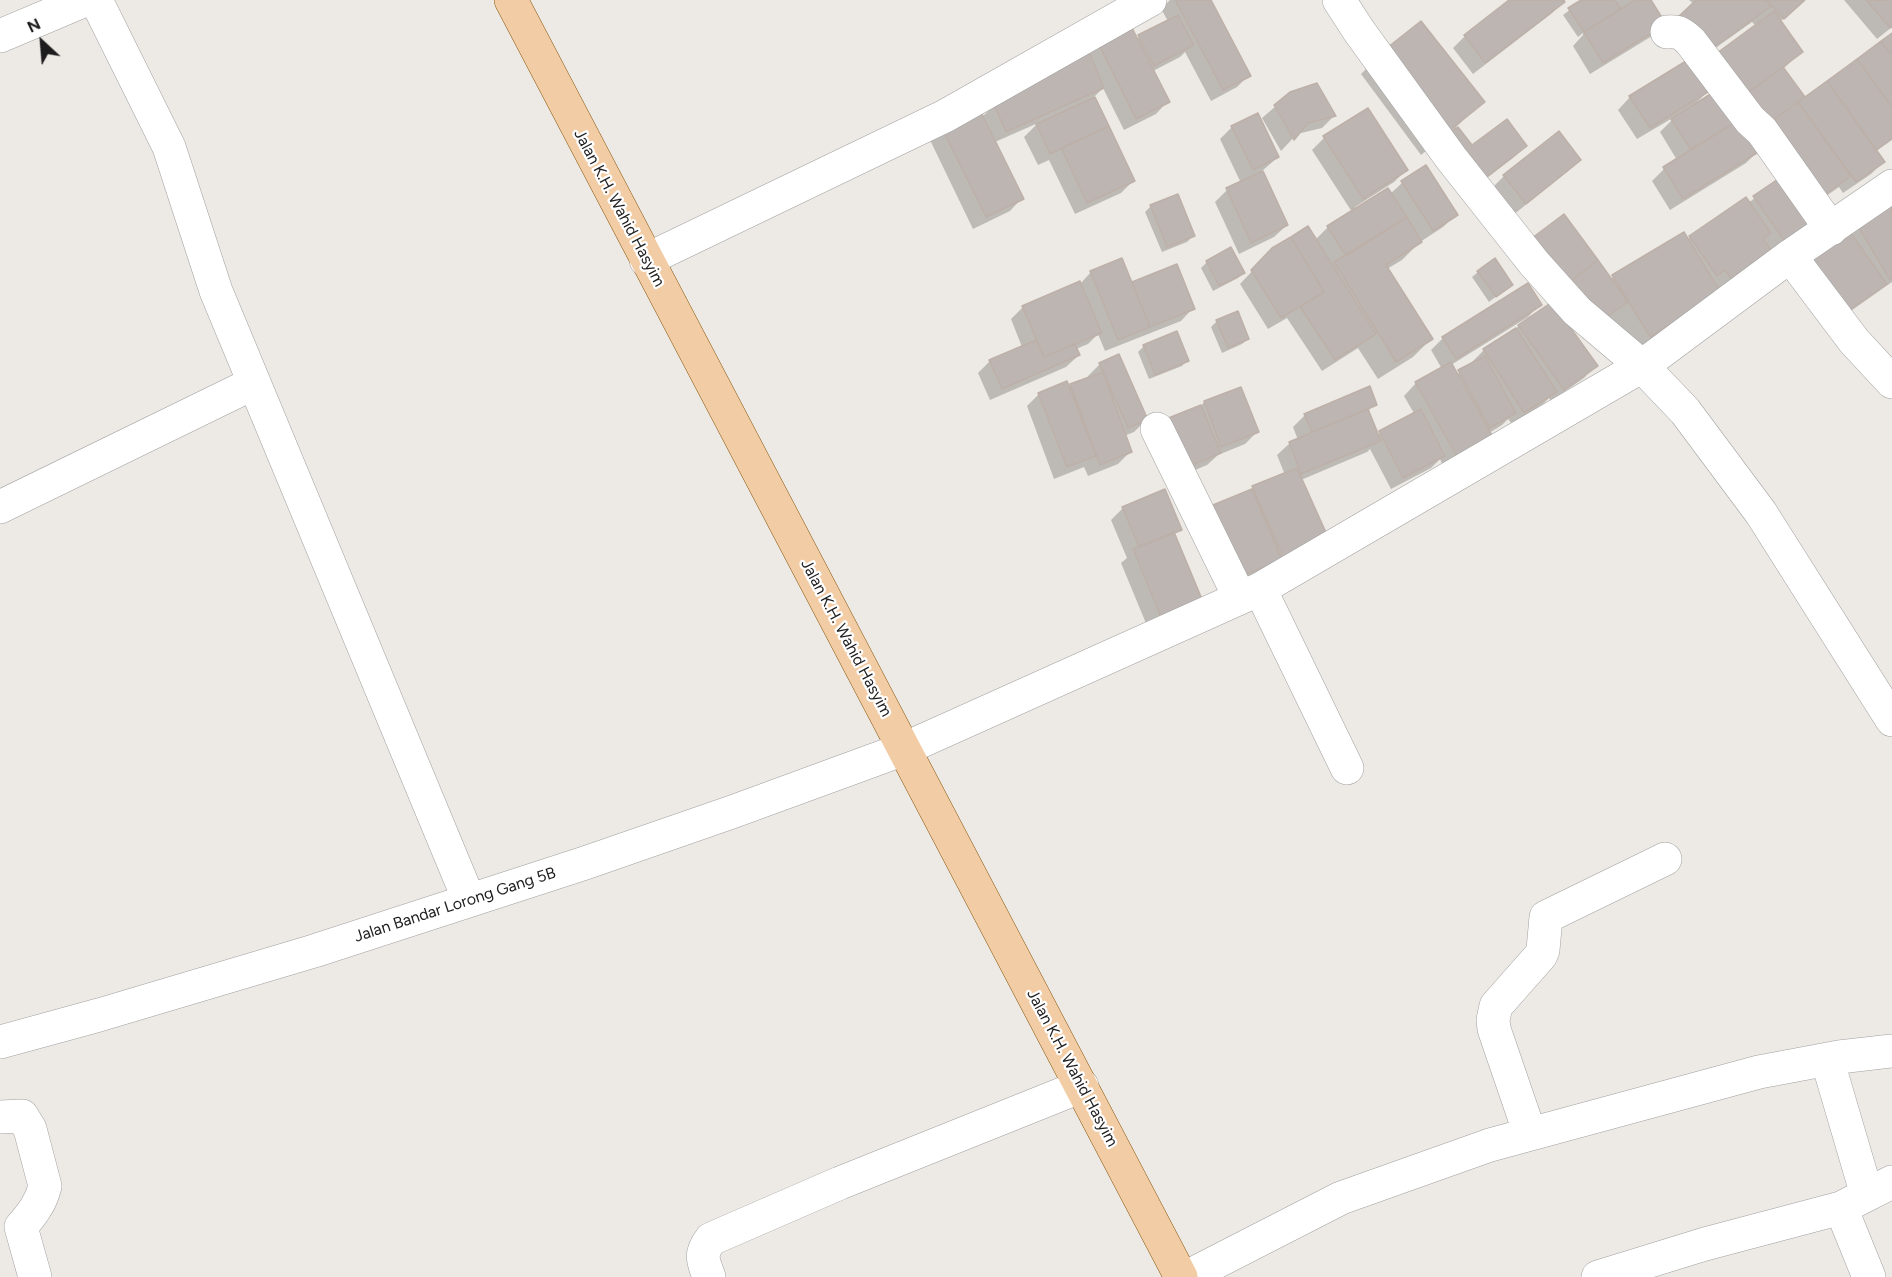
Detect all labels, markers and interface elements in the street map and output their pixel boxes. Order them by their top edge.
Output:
north arrow [12,12,72,72]
text: N [24,14,44,37]
street label: Jalan K.H. Wahid Hasyim [569,126,669,290]
street label: Jalan K.H. Wahid Hasyim [796,556,896,720]
street label: Jalan Bandar Lorong Gang 5B [352,863,558,947]
street label: Jalan K.H. Wahid Hasyim [1022,986,1122,1150]

